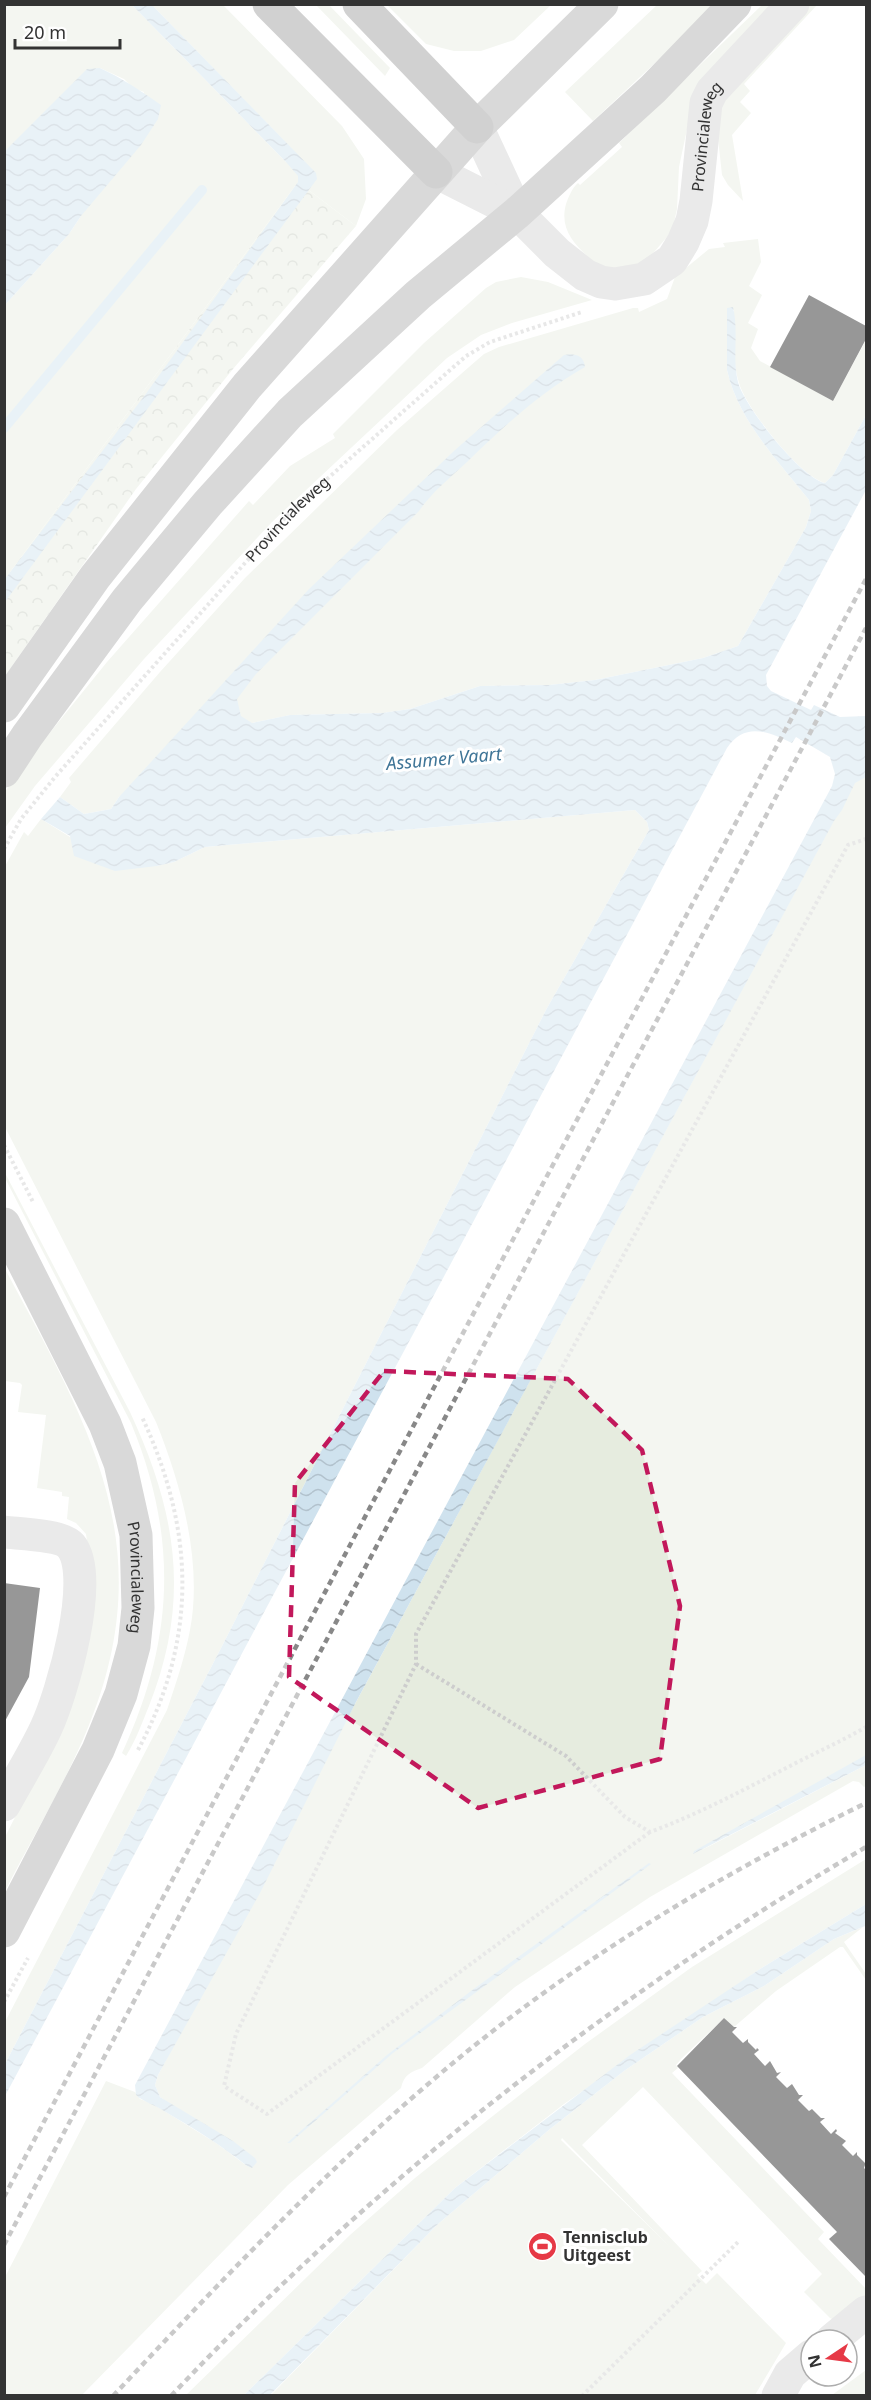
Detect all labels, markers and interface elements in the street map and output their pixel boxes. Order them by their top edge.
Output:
scale bar [15,12,120,50]
text: 20 m [24,20,66,44]
street label: Provincialeweg [686,76,727,193]
street label: Provincialeweg [240,471,334,567]
water label: Assumer Vaart [383,741,504,775]
street label: Provincialeweg [122,1519,150,1635]
place label: Tennisclub Uitgeest [563,2226,648,2266]
sports icon: Tennisclub Uitgeest [526,2230,558,2262]
north arrow [799,2328,859,2388]
text: N [802,2353,827,2370]

